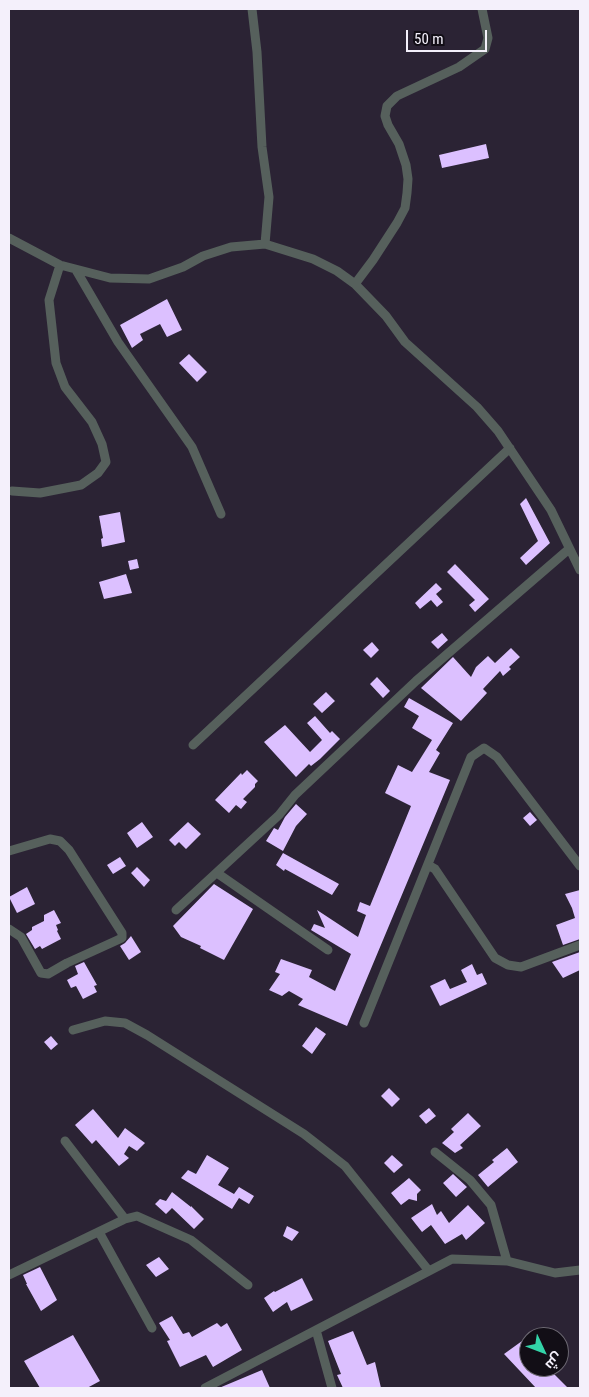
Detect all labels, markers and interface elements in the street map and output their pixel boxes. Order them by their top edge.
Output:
scale bar [409,20,490,52]
text: 50 m [414,30,444,48]
north arrow [519,1327,569,1377]
text: ش [542,1350,566,1374]

